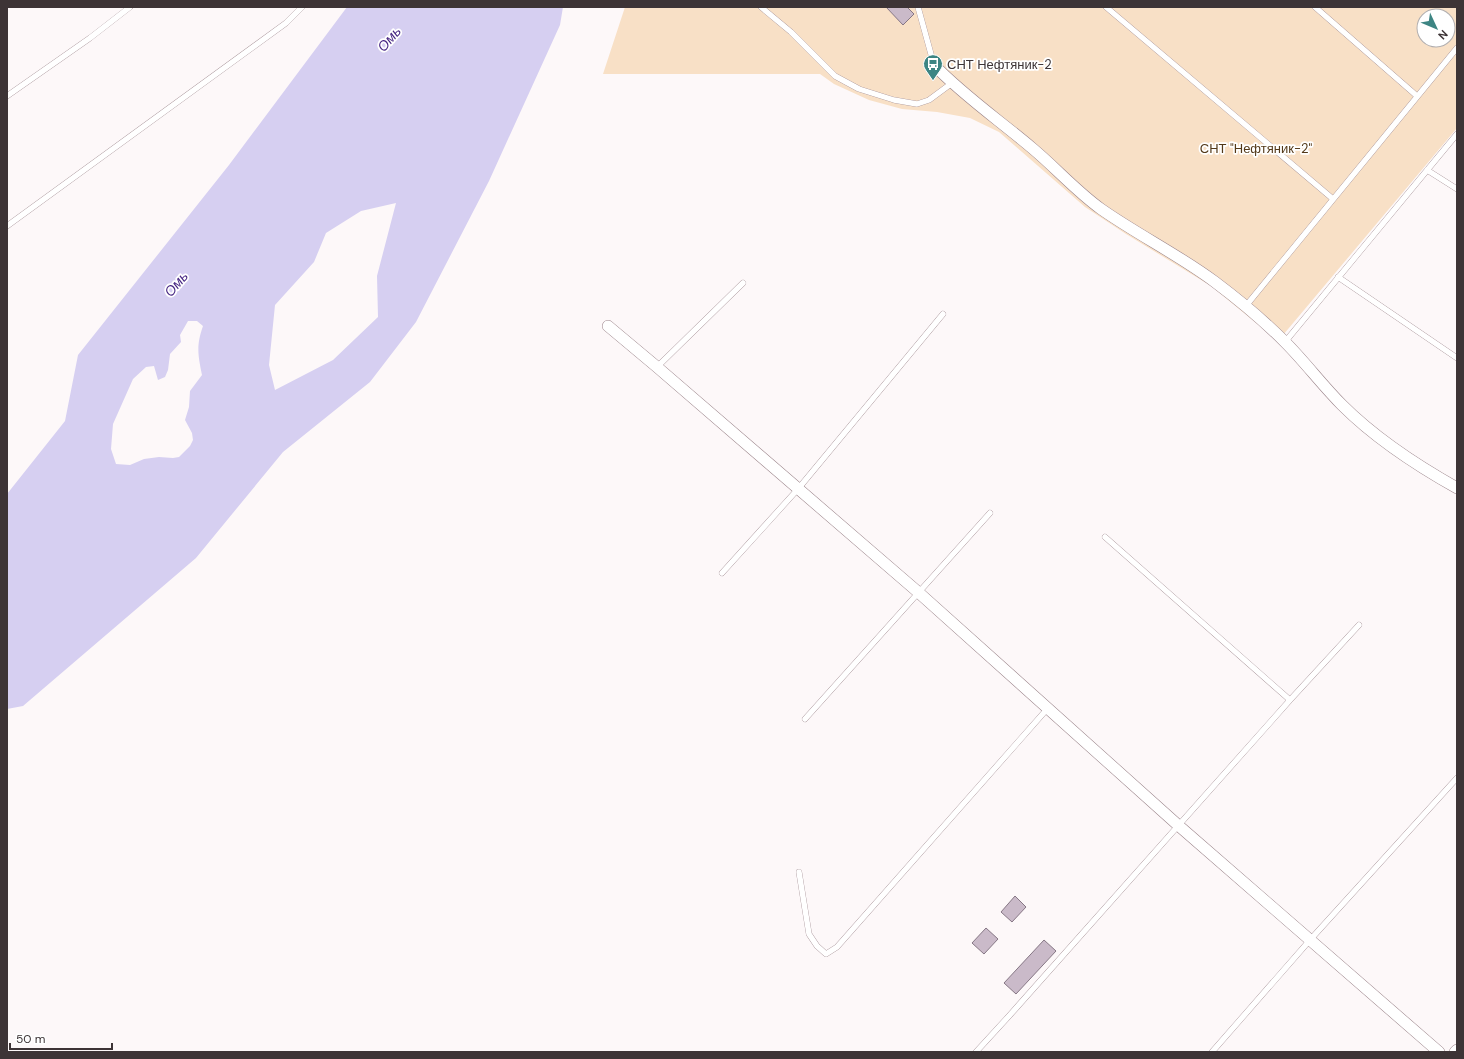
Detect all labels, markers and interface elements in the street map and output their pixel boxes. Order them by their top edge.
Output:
north arrow [1416,8,1456,48]
water label: Омь [373,23,405,55]
text: N [1435,27,1451,43]
bus stop icon: СНТ Нефтяник-2 [922,53,944,81]
place label: СНТ Нефтяник-2 [947,56,1052,73]
park label: СНТ "Нефтяник-2" [1200,140,1312,157]
water label: Омь [160,268,192,300]
scale bar [10,1025,112,1051]
text: 50 m [16,1031,45,1047]

